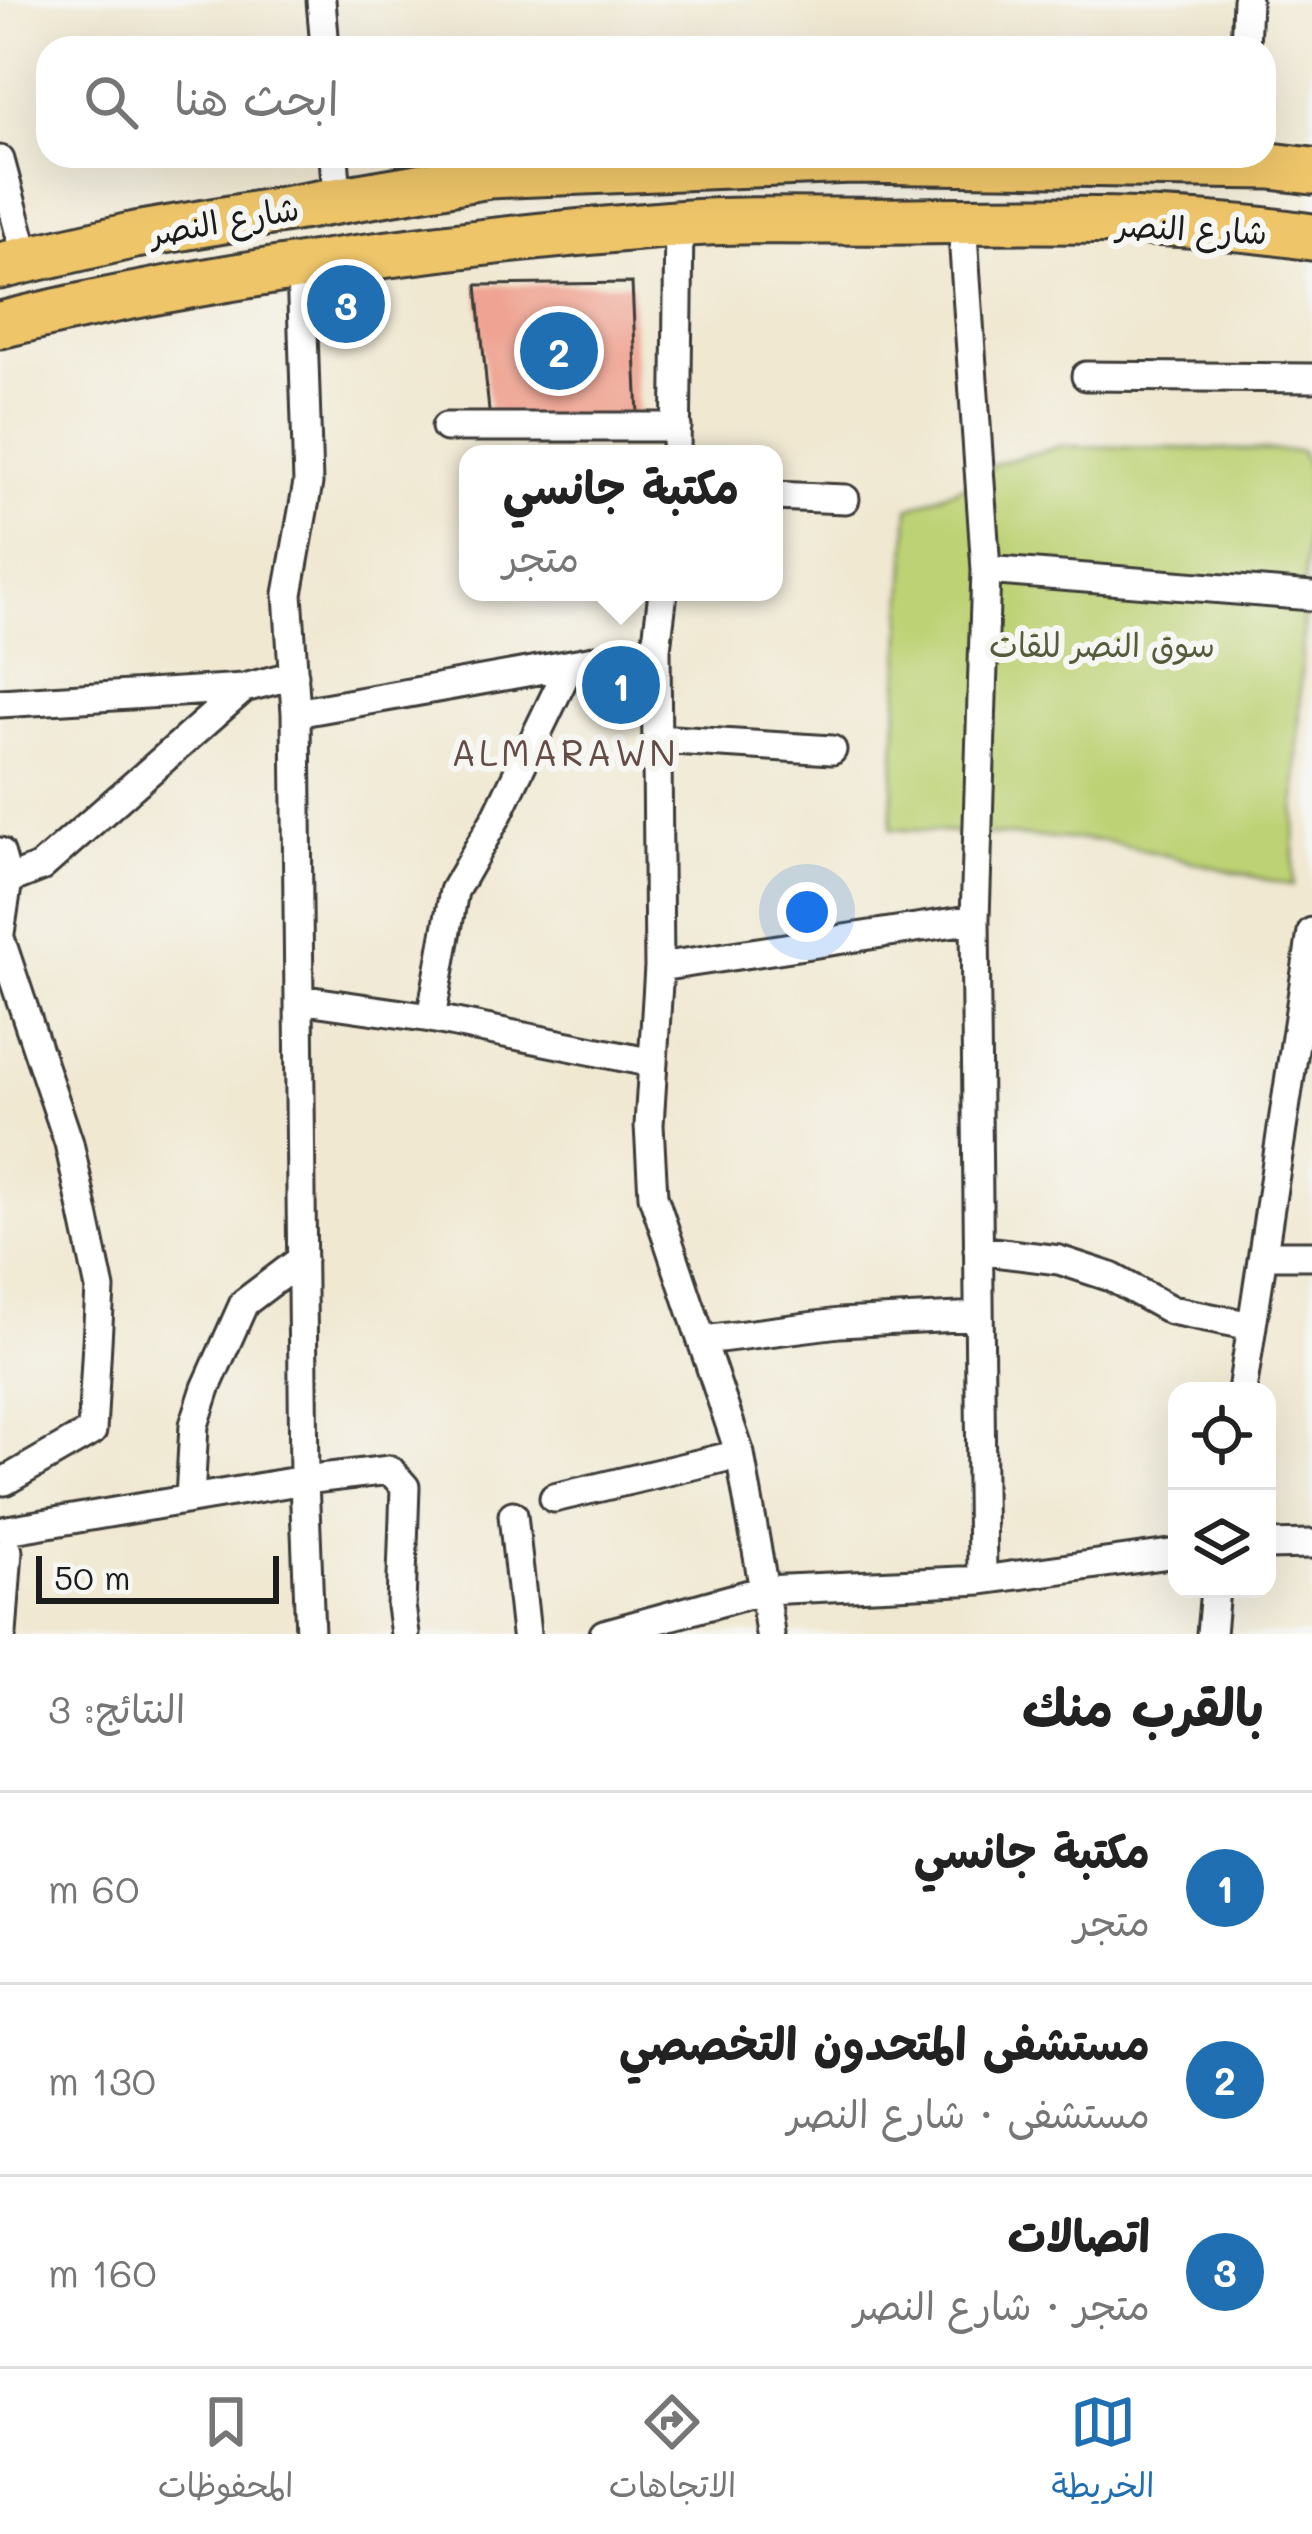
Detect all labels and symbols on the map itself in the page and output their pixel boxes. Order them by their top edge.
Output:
street label: شارع النصر [143,185,303,258]
street label: شارع النصر [1112,201,1268,256]
pin: 3 [307,259,385,349]
pin: 2 [520,306,598,396]
park label: سوق النصر للقات [989,622,1215,665]
pin: 1 [582,640,660,730]
district label: ALMARAWN [451,728,679,775]
your location [777,882,837,942]
scale bar [36,1550,279,1603]

